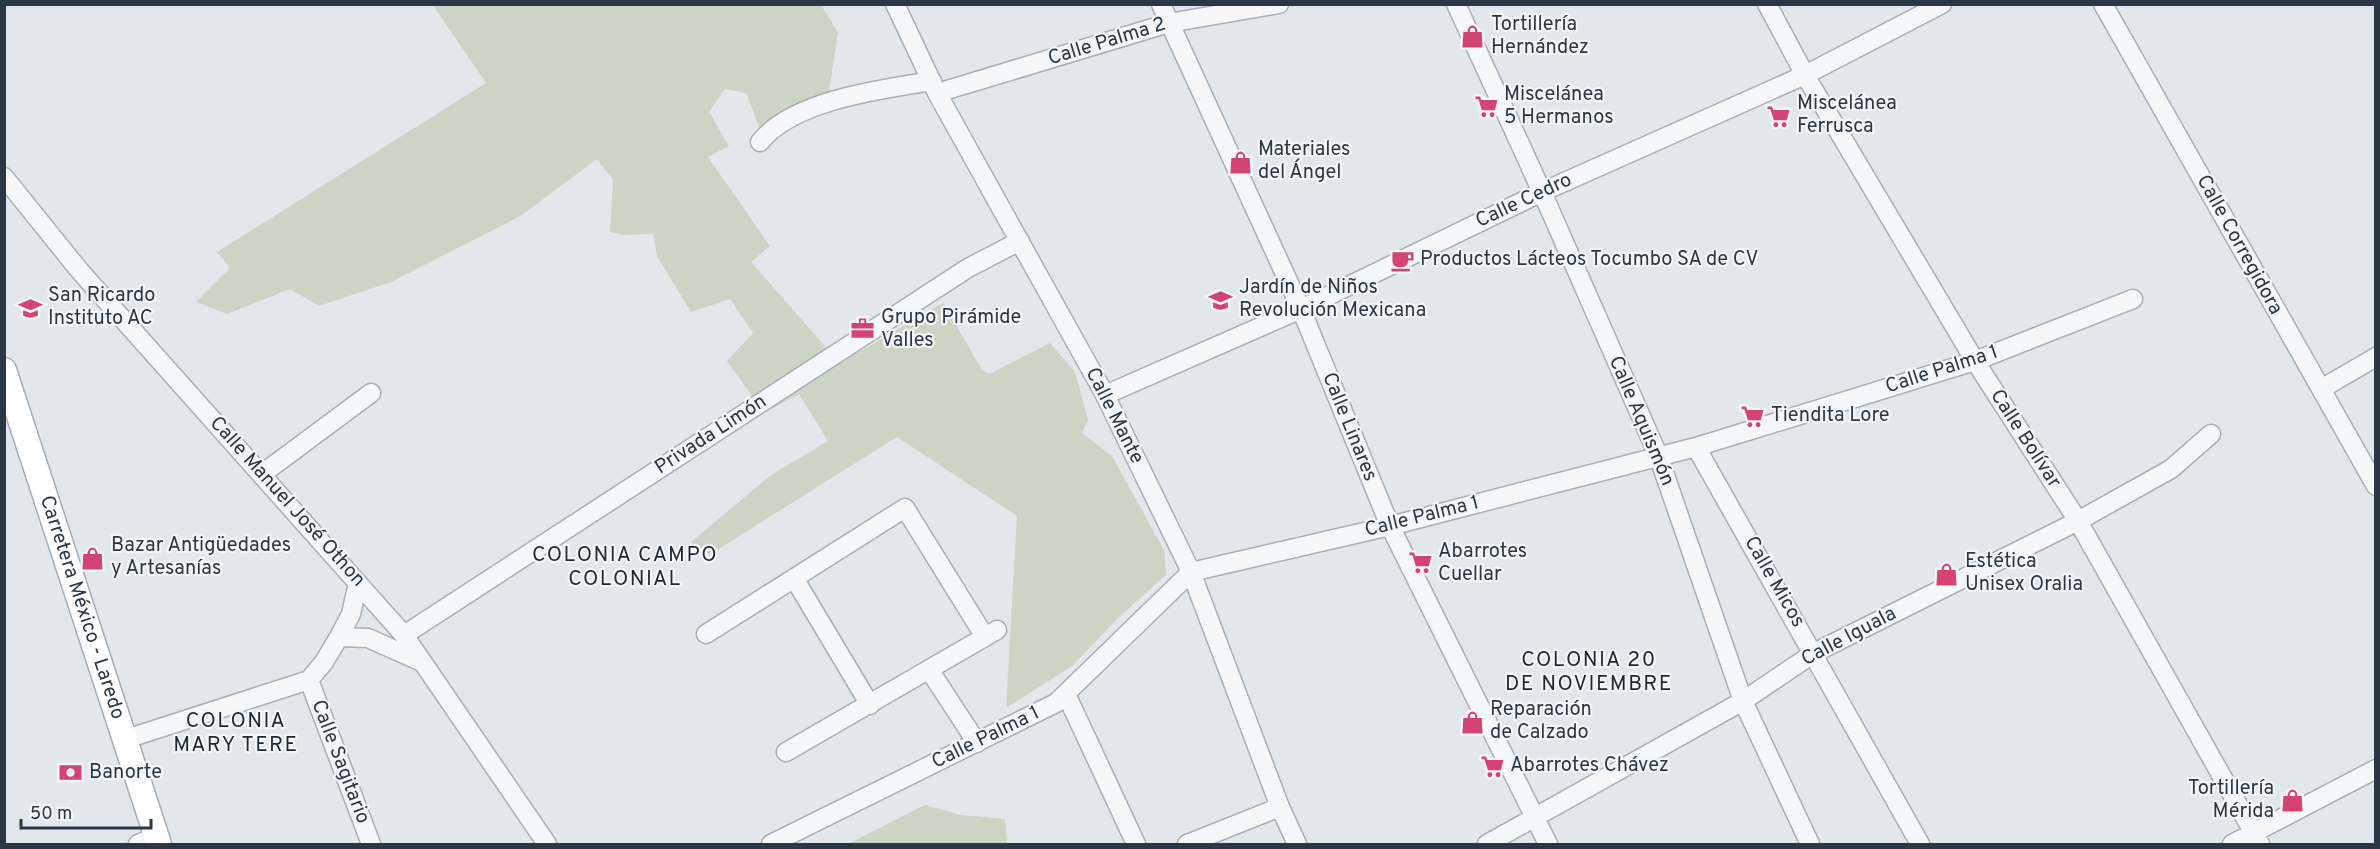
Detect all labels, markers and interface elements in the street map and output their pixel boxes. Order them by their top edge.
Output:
street label: Calle Palma 2 [1045,12,1169,72]
place label: Tortillería Hernández [1491,12,1589,61]
shop icon: Tortillería Hernández [1460,23,1486,49]
place label: Miscelánea 5 Hermanos [1504,82,1614,131]
place label: Miscelánea Ferrusca [1797,91,1897,140]
supermarket icon: Miscelánea 5 Hermanos [1473,93,1499,119]
supermarket icon: Miscelánea Ferrusca [1766,103,1792,129]
place label: Materiales del Ángel [1258,137,1350,186]
shop icon: Materiales del Ángel [1227,149,1253,175]
street label: Calle Cedro [1472,167,1576,235]
street label: Calle Corregidora [2190,170,2288,320]
cafe icon: Productos Lácteos Tocumbo SA de CV [1389,247,1415,273]
place label: Productos Lácteos Tocumbo SA de CV [1420,247,1758,273]
place label: Jardín de Niños Revolución Mexicana [1239,275,1426,324]
place label: San Ricardo Instituto AC [48,283,155,332]
school or university icon: Jardín de Niños Revolución Mexicana [1208,287,1234,313]
school or university icon: San Ricardo Instituto AC [17,295,43,321]
place label: Grupo Pirámide Valles [881,305,1021,354]
office icon: Grupo Pirámide Valles [850,316,876,342]
street label: Calle Palma 1 [1882,340,2002,400]
street label: Calle Aquismón [1602,352,1680,490]
street label: Calle Mante [1079,363,1149,469]
street label: Calle Linares [1315,369,1383,485]
street label: Calle Bolívar [1983,385,2067,493]
street label: Privada Limón [650,389,772,481]
supermarket icon: Tiendita Lore [1740,403,1766,429]
place label: Tiendita Lore [1771,403,1889,429]
street label: Calle Manuel José Othon [203,411,371,593]
street label: Calle Palma 1 [1362,490,1482,544]
street label: Carretera México - Laredo [33,492,130,723]
street label: Calle Micos [1737,532,1811,632]
place label: Bazar Antigüedades y Artesanías [111,533,291,582]
place label: Abarrotes Cuellar [1438,539,1527,588]
district label: COLONIA CAMPO COLONIAL [532,542,718,593]
shop icon: Bazar Antigüedades y Artesanías [80,545,106,571]
place label: Estética Unisex Oralia [1965,549,2083,598]
supermarket icon: Abarrotes Cuellar [1407,550,1433,576]
shop icon: Estética Unisex Oralia [1934,561,1960,587]
street label: Calle Iguala [1797,601,1901,673]
district label: COLONIA 20 DE NOVIEMBRE [1505,647,1673,698]
street label: Calle Sagitario [304,696,376,828]
place label: Reparación de Calzado [1490,697,1592,746]
street label: Calle Palma 1 [928,701,1044,775]
district label: COLONIA MARY TERE [173,708,299,759]
shop icon: Reparación de Calzado [1459,709,1485,735]
supermarket icon: Abarrotes Chávez [1479,753,1505,779]
place label: Abarrotes Chávez [1510,753,1669,779]
bank icon: Banorte [58,760,84,786]
place label: Banorte [89,760,162,786]
place label: Tortillería Mérida [2188,776,2274,825]
shop icon: Tortillería Mérida [2279,787,2305,813]
scale bar [21,792,152,830]
text: 50 m [30,803,72,826]

